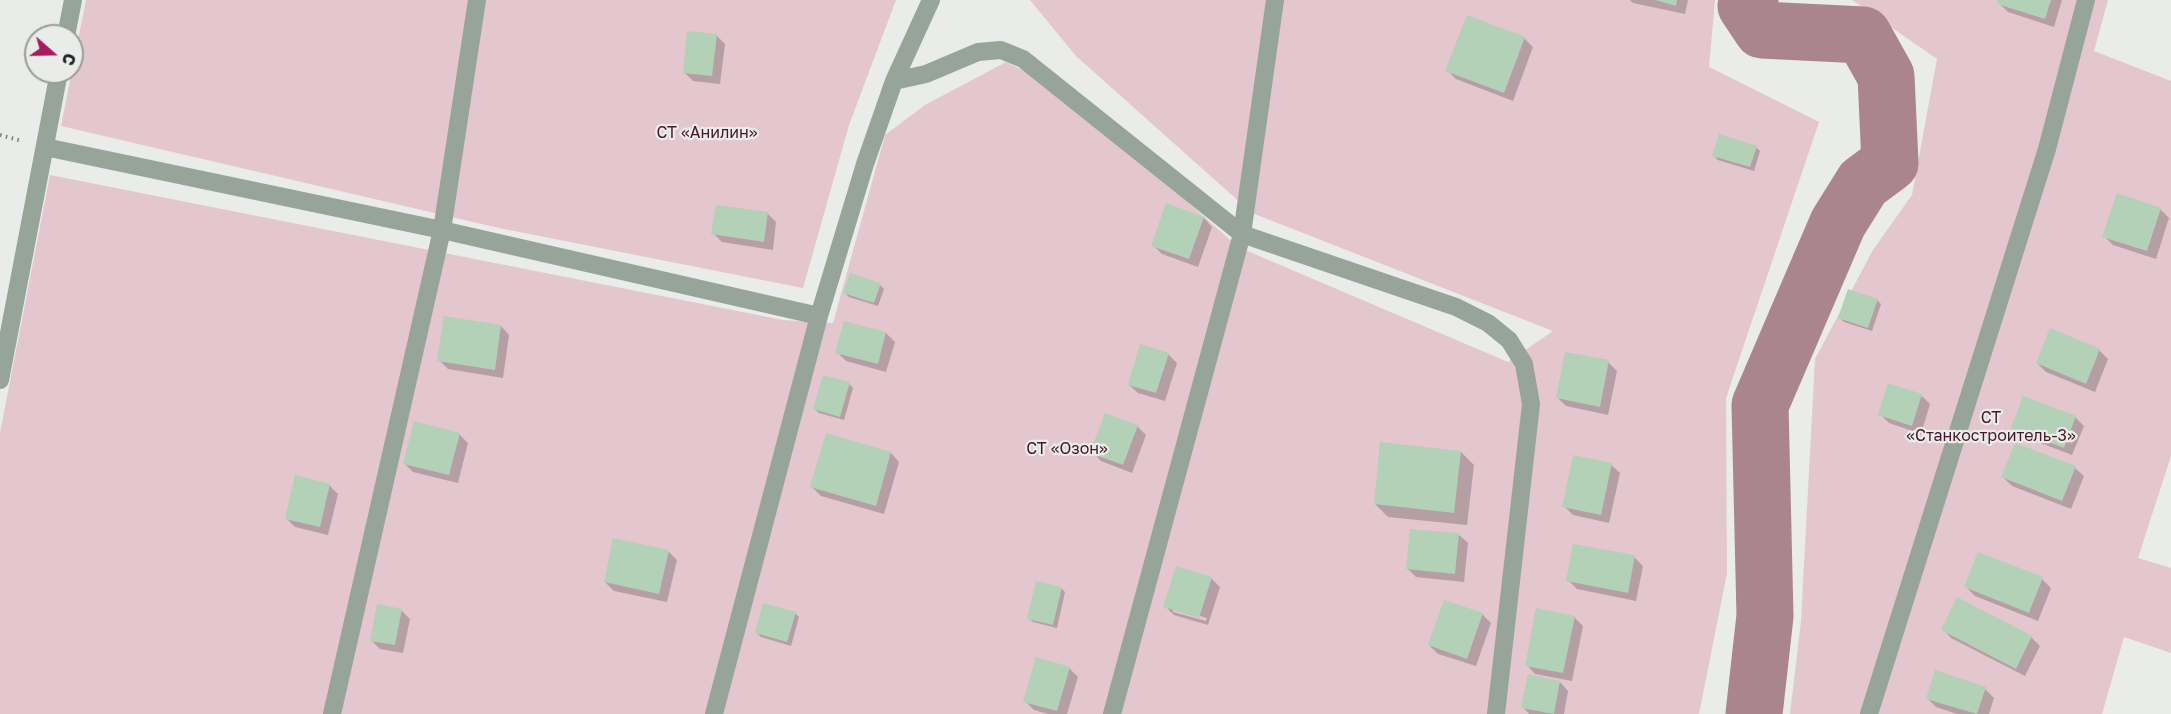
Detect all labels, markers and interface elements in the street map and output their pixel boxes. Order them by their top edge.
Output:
north arrow [24,24,84,84]
text: С [58,51,80,68]
park label: СТ «Анилин» [656,123,758,143]
park label: СТ «Станкостроитель-3» [1906,408,2076,446]
park label: СТ «Озон» [1026,439,1108,459]

